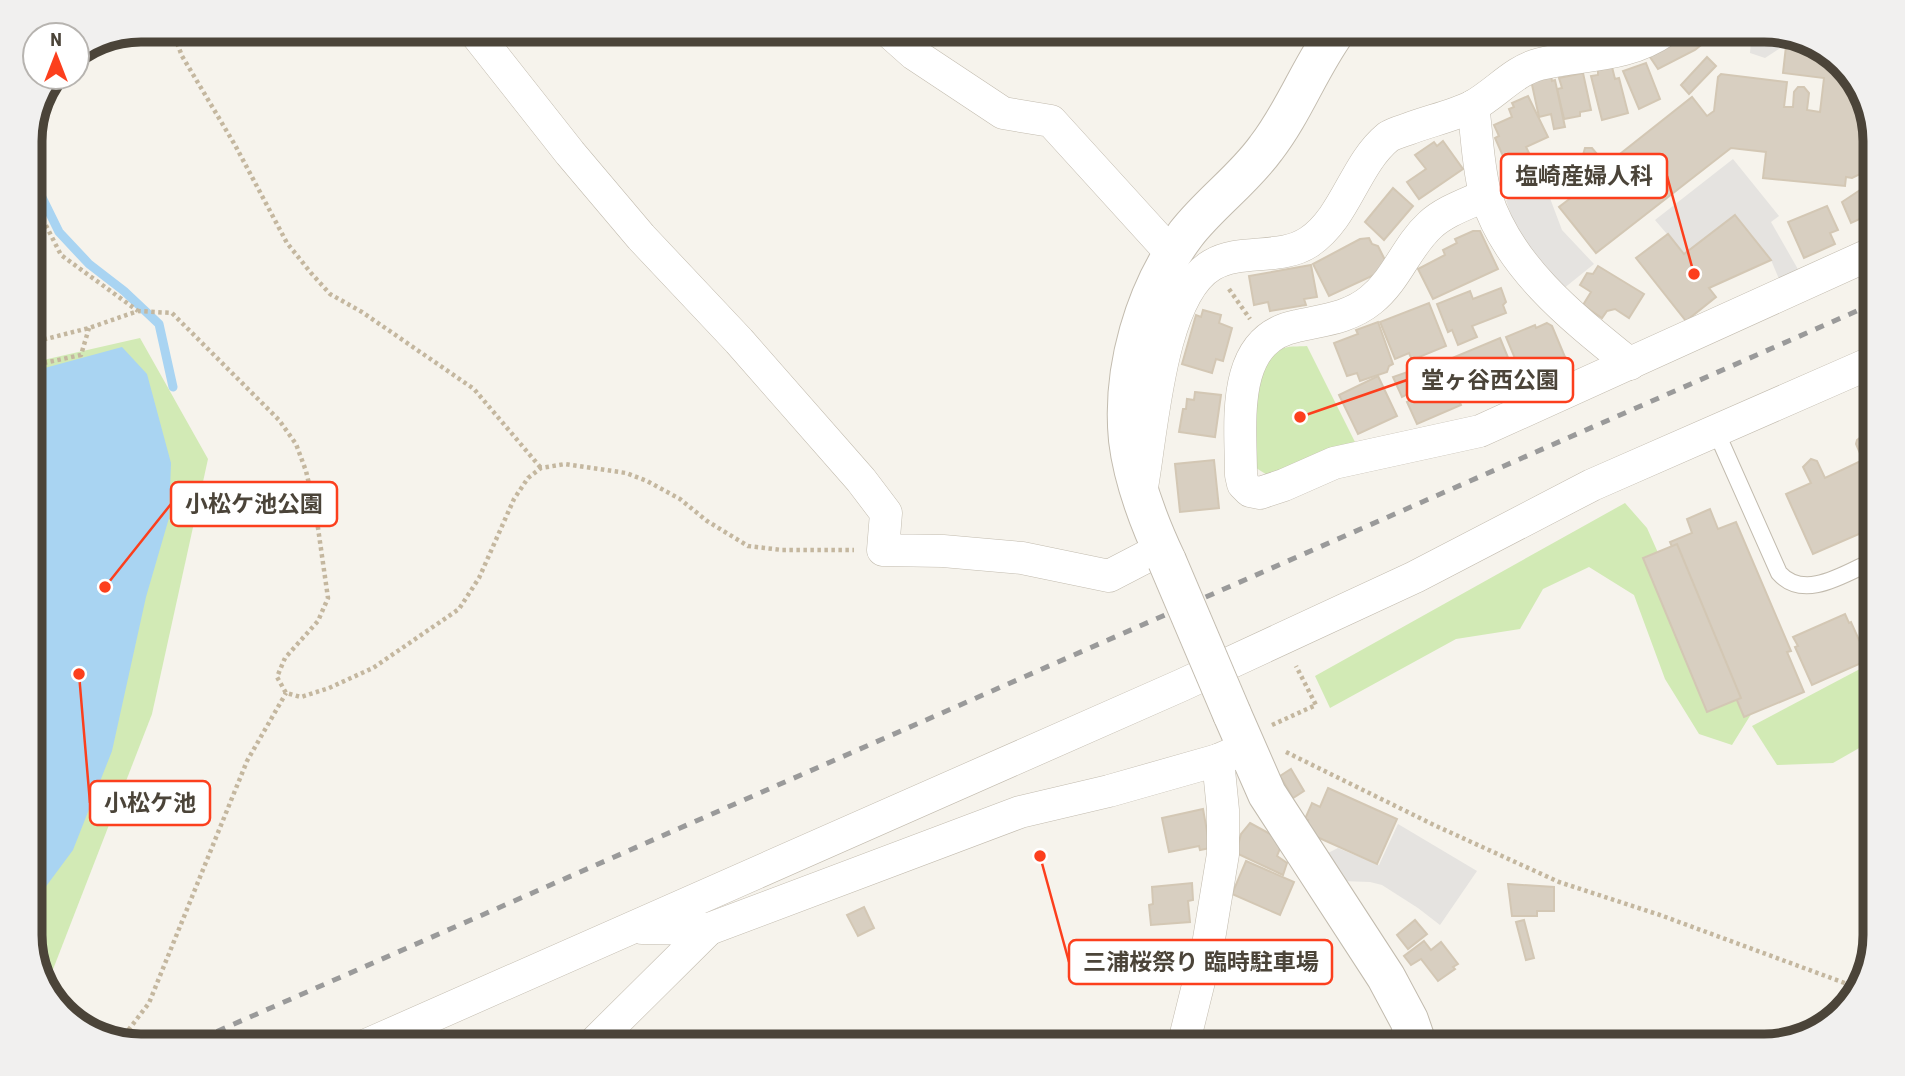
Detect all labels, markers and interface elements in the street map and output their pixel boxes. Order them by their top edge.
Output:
north arrow [21,21,91,91]
text: N [50,28,62,51]
callout: 塩崎産婦人科 [1501,154,1667,198]
text: 塩崎産婦人科 [1515,163,1653,190]
callout: 堂ヶ谷西公園 [1407,358,1573,402]
text: 堂ヶ谷西公園 [1421,367,1559,394]
callout: 小松ケ池公園 [171,482,337,526]
text: 小松ケ池公園 [185,491,323,518]
callout: 小松ケ池 [90,781,210,825]
text: 小松ケ池 [104,790,196,817]
callout: 三浦桜祭り 臨時駐車場 [1069,940,1332,984]
text: 三浦桜祭り 臨時駐車場 [1083,949,1319,976]

